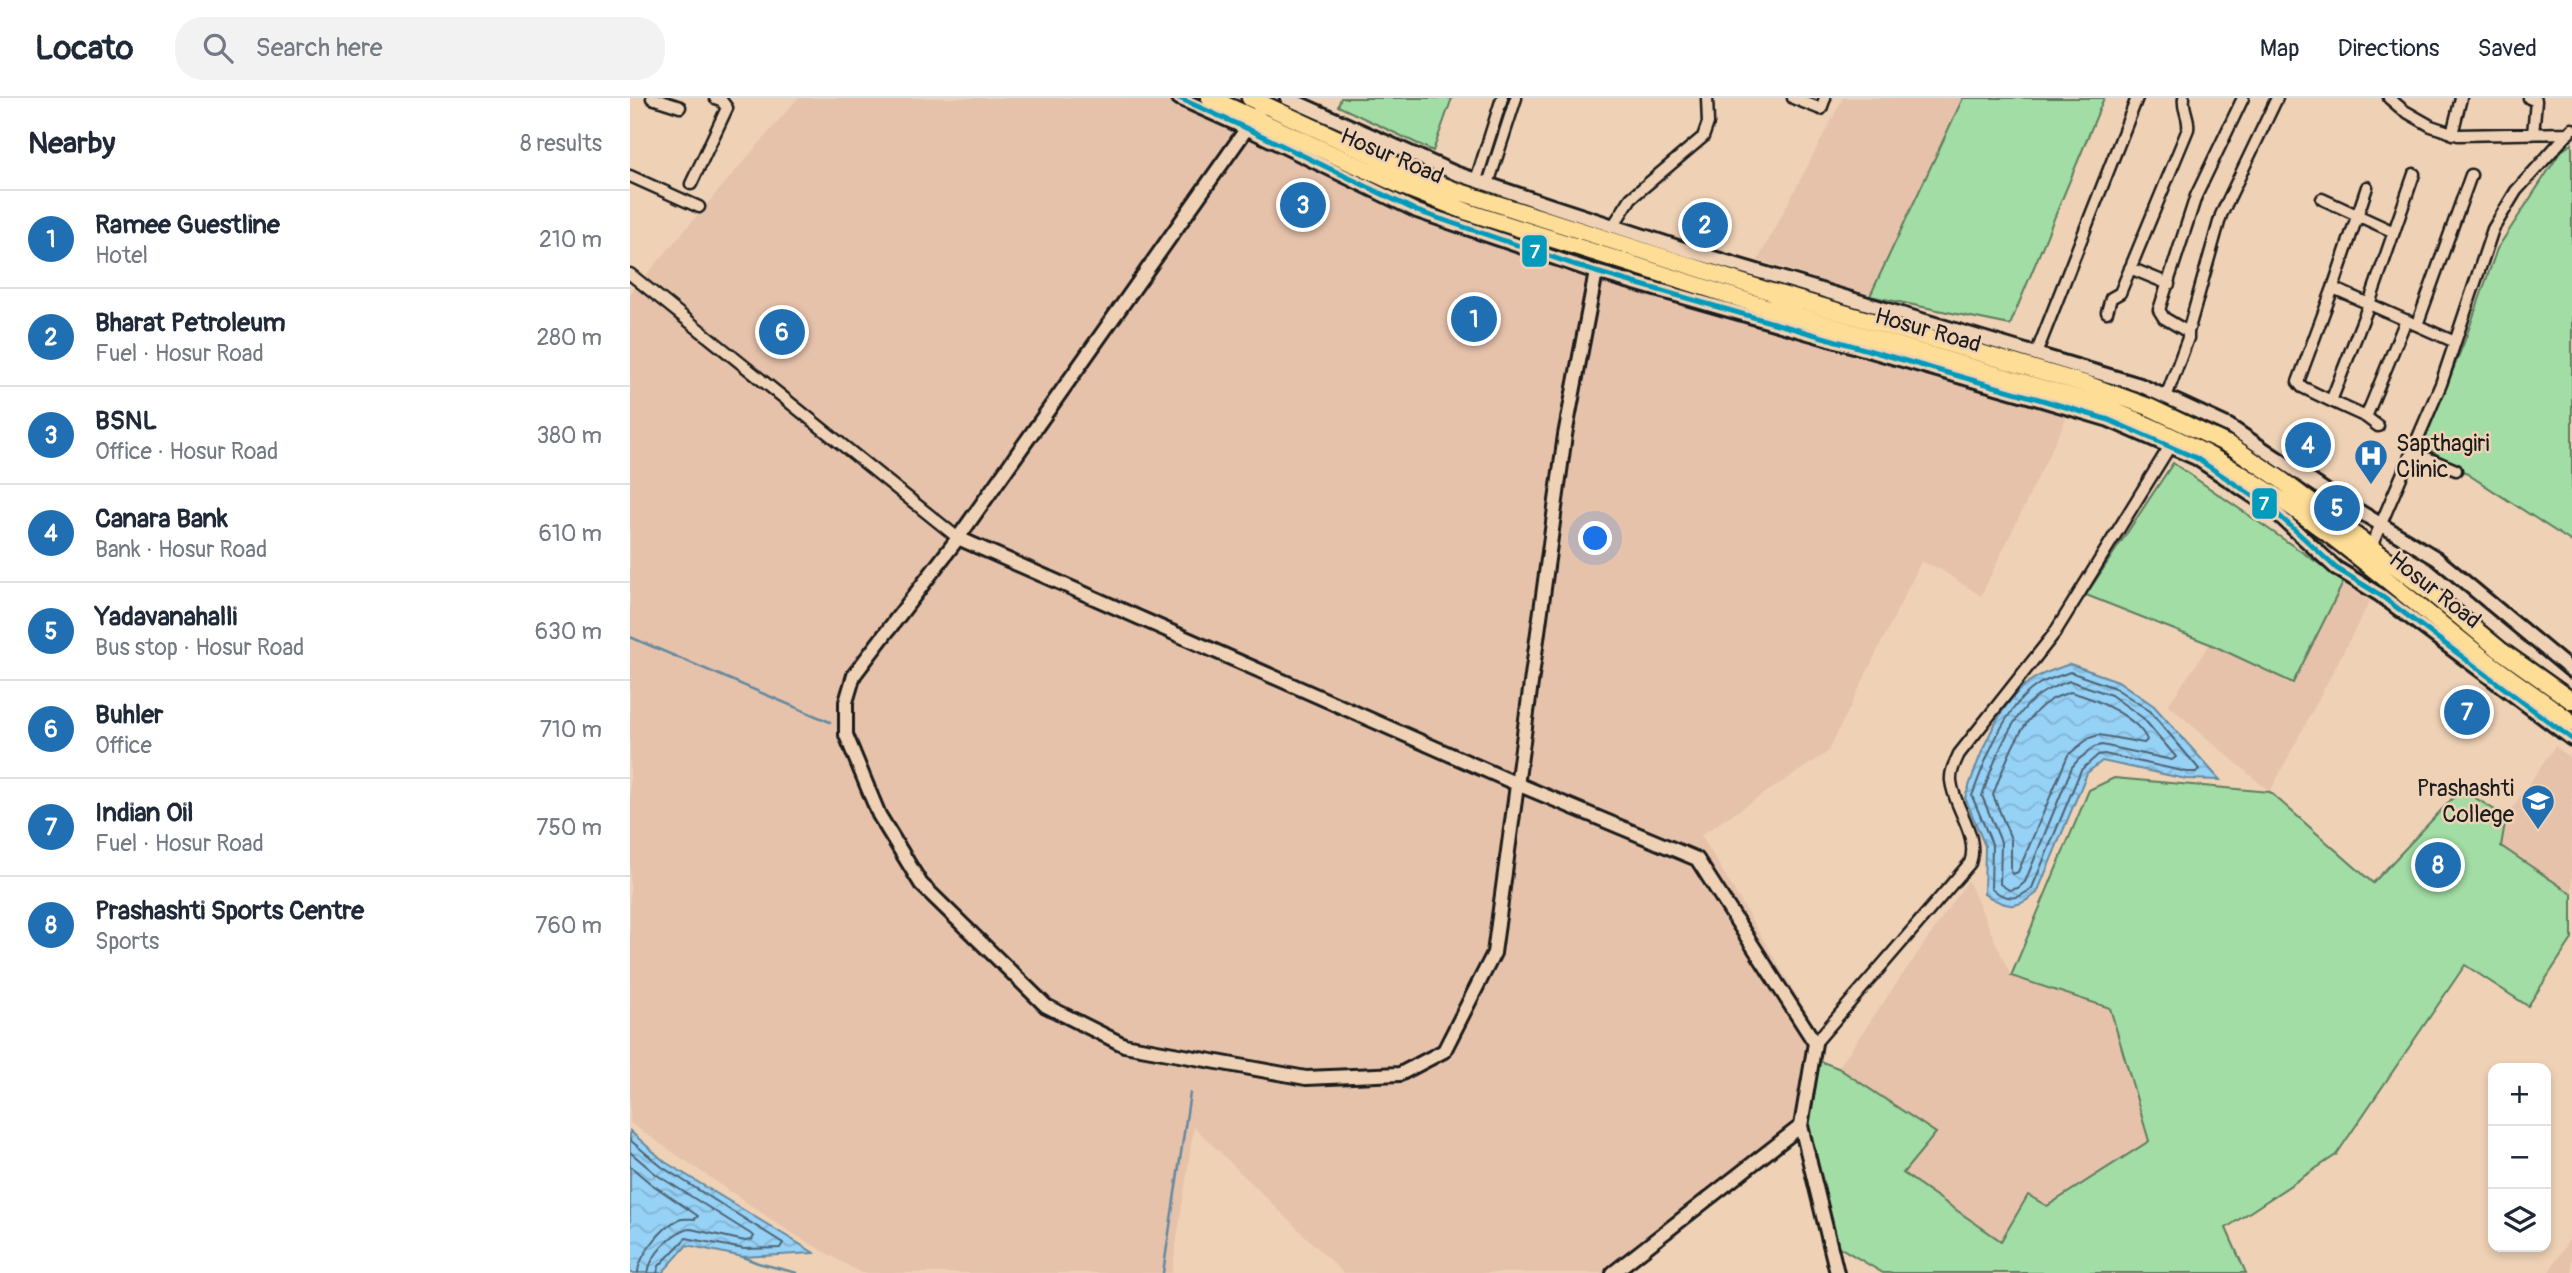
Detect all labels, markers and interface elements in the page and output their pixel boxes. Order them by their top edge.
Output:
search box [175,17,665,80]
text: Locato [35,28,133,69]
icon: search [199,29,237,67]
text: Search here [255,32,382,64]
text: Map [2260,34,2300,63]
text: Directions [2338,34,2439,63]
text: Saved [2477,34,2537,63]
street label: Hosur Road [1336,121,1448,191]
text: Nearby [28,125,115,162]
text: 8 results [520,129,602,158]
pin: 3 [1280,179,1326,231]
pin: 2 [1682,199,1728,251]
text: Ramee Guestline [95,209,280,241]
text: 1 [47,225,56,254]
text: 210 m [539,225,602,254]
line badge: 7 [1521,234,1548,268]
text: 7 [1530,240,1541,264]
text: Hotel [95,241,148,270]
pin: 1 [1451,293,1497,345]
street label: Hosur Road [1872,301,1984,359]
pin: 6 [759,306,805,358]
text: Bharat Petroleum [95,307,285,339]
text: 2 [45,323,57,352]
text: 280 m [536,323,602,352]
text: Fuel · Hosur Road [95,339,264,368]
text: BSNL [95,405,157,437]
pin: 4 [2285,419,2331,471]
text: 3 [45,421,57,450]
text: 380 m [536,421,602,450]
place label: Sapthagiri Clinic [2396,429,2490,484]
text: Office · Hosur Road [95,437,278,466]
hospital icon: Sapthagiri Clinic [2352,437,2390,486]
pin: 5 [2314,482,2360,534]
line badge: 7 [2251,487,2278,520]
text: 7 [2259,492,2270,516]
text: Canara Bank [95,503,228,535]
text: 4 [44,519,58,548]
text: 610 m [538,519,602,548]
your location [1578,521,1612,555]
text: Bank · Hosur Road [95,535,267,564]
street label: Hosur Road [2383,545,2487,635]
text: Yadavanahalli [95,601,237,633]
text: 5 [45,617,57,646]
text: 630 m [535,617,602,646]
text: Bus stop · Hosur Road [95,633,304,662]
pin: 7 [2444,686,2490,738]
text: Buhler [95,699,163,731]
text: 6 [44,715,58,744]
text: 710 m [540,715,602,744]
text: Office [95,731,152,760]
place label: Prashashti College [2417,774,2515,829]
school or university icon: Prashashti College [2519,782,2557,831]
text: Indian Oil [95,797,193,829]
text: 7 [45,813,57,842]
text: 750 m [536,813,602,842]
text: Fuel · Hosur Road [95,829,264,858]
pin: 8 [2415,839,2461,891]
text: Prashashti Sports Centre [95,895,364,927]
text: 8 [45,911,57,940]
text: 760 m [535,911,602,940]
text: Sports [95,927,159,956]
map controls [2488,1063,2551,1252]
button: + [2488,1063,2551,1126]
button: − [2488,1126,2551,1189]
button: layers [2488,1189,2551,1252]

